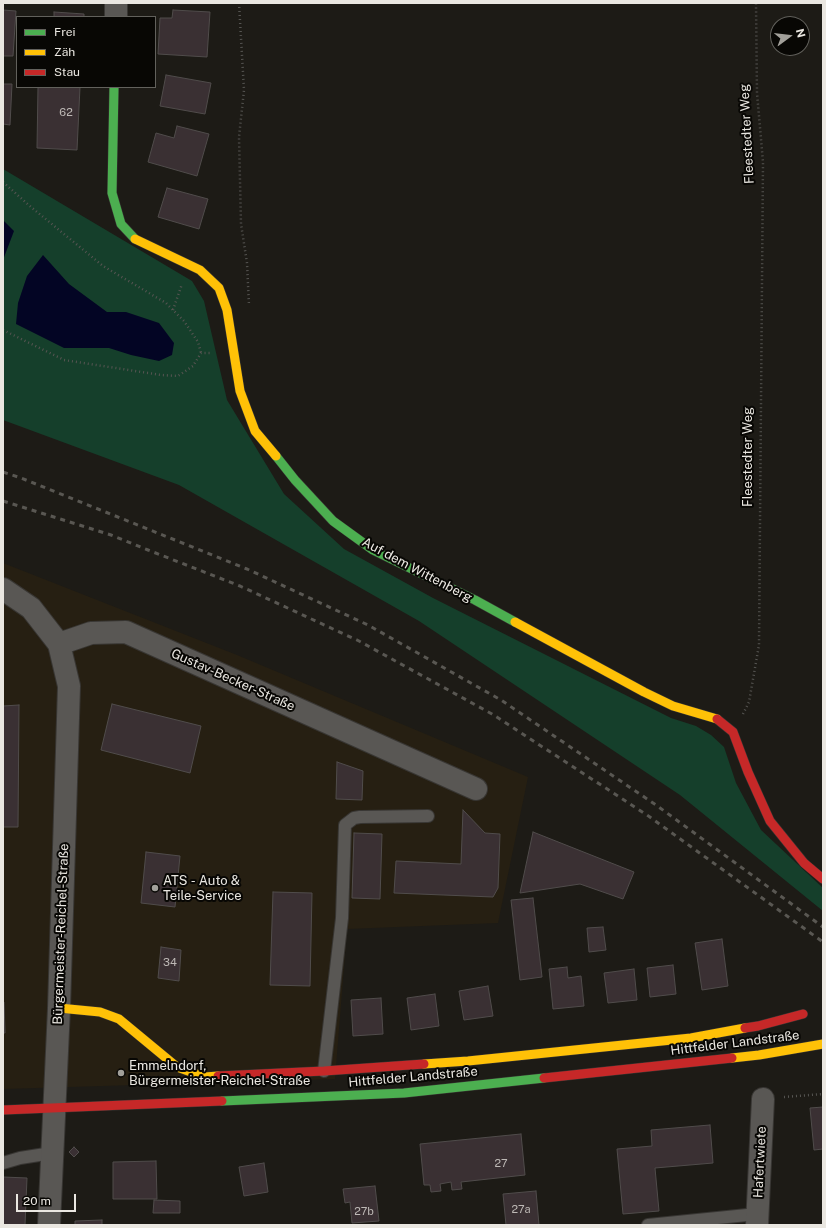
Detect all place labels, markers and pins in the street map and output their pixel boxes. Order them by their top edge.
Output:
place label: ATS - Auto & Teile-Service [163,873,242,904]
marker: ATS - Auto & Teile-Service [150,883,160,893]
place label: Emmelndorf, Bürgermeister-Reichel-Straße [129,1058,310,1089]
marker: Emmelndorf, Bürgermeister-Reichel-Straße [116,1068,126,1078]

